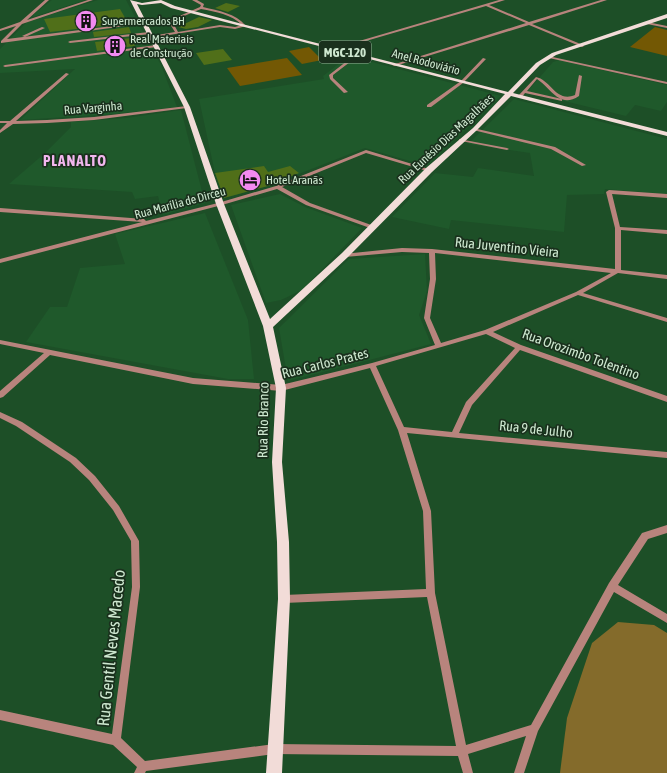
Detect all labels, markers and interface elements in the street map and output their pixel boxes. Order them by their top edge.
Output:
building icon: Supermercados BH [73,8,99,34]
place label: Supermercados BH [102,14,185,28]
place label: Real Materiais de Construção [130,32,193,60]
building icon: Real Materiais de Construção [102,33,128,59]
road number: MGC-120 [319,41,371,63]
street label: Anel Rodoviário [390,46,462,78]
street label: Rua Eunésio Dias Magalhães [396,91,496,187]
street label: Rua Varginha [63,98,123,118]
district label: PLANALTO [43,152,107,169]
hotel icon: Hotel Aranãs [237,167,263,193]
place label: Hotel Aranãs [266,173,323,187]
street label: Rua Marília de Dirceu [133,184,227,222]
street label: Rua Juventino Vieira [454,234,560,260]
street label: Rua Orozimbo Tolentino [520,325,642,383]
street label: Rua Carlos Prates [280,345,370,381]
street label: Rua Rio Branco [254,382,272,458]
street label: Rua 9 de Julho [498,417,574,441]
street label: Rua Gentil Neves Macedo [93,569,129,727]

